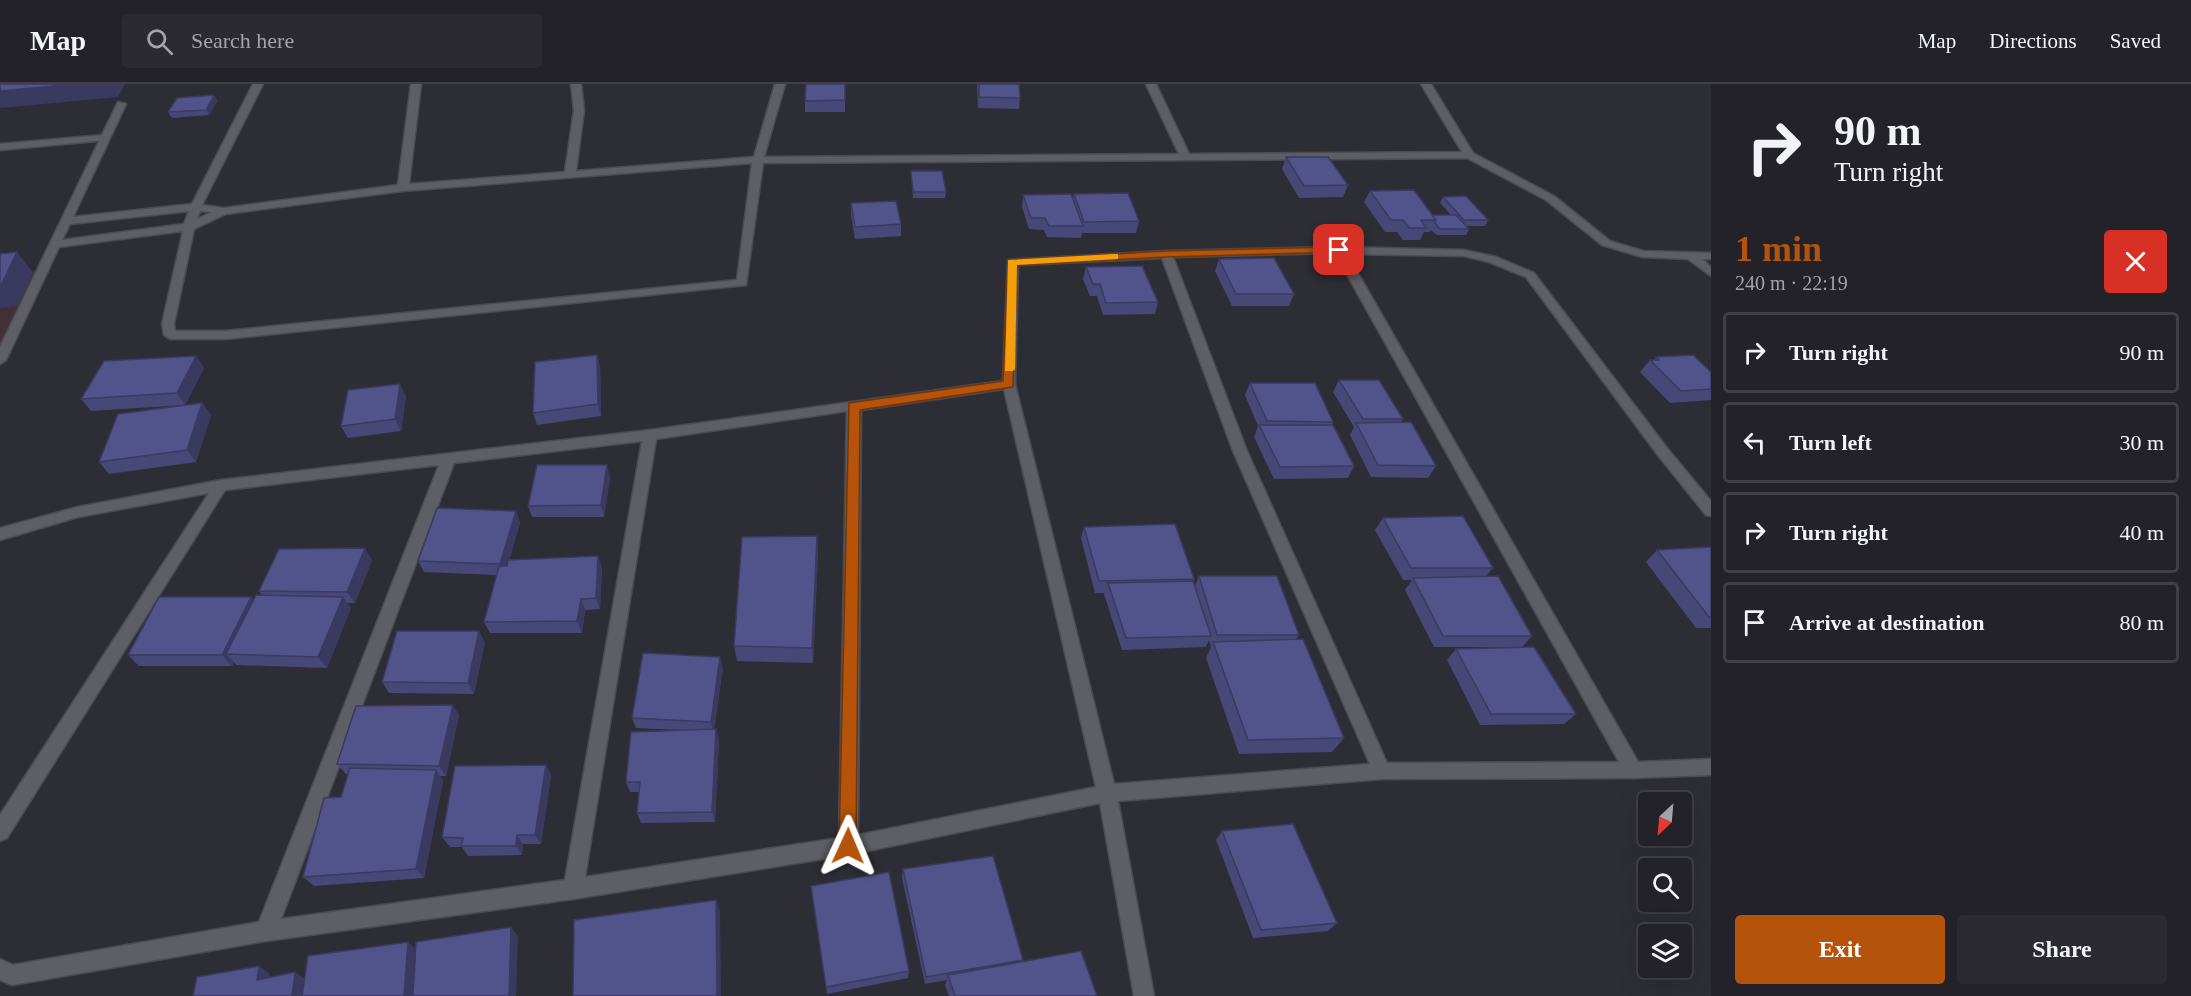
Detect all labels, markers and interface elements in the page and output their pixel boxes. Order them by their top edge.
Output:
search box [122,14,542,68]
text: Map [30,25,86,56]
icon: search [143,25,176,58]
text: Search here [191,28,294,53]
text: Map [1918,29,1956,53]
text: Directions [1989,29,2077,53]
text: Saved [2110,29,2161,53]
icon: right [1735,108,1813,186]
text: 90 m [1834,108,1922,154]
text: Turn right [1834,157,1943,187]
pin [1313,224,1364,275]
text: 1 min [1735,229,1822,269]
button: close [2104,230,2167,293]
icon: arrive [1322,233,1355,266]
text: 240 m · 22:19 [1735,272,1848,294]
icon: right [1738,336,1771,369]
text: Turn right [1789,340,1888,365]
text: 90 m [2119,340,2164,365]
icon: left [1738,426,1771,459]
text: Turn left [1789,430,1872,455]
text: 30 m [2119,430,2164,455]
icon: right [1738,516,1771,549]
text: Turn right [1789,520,1888,545]
text: 40 m [2119,520,2164,545]
icon: arrive [1738,606,1771,639]
text: Arrive at destination [1789,610,1985,635]
text: 80 m [2119,610,2164,635]
north arrow [1638,792,1692,846]
map controls [1638,792,1692,978]
position arrow [816,814,880,878]
button: search [1638,858,1692,912]
button: Exit [1735,915,1945,984]
button: Share [1957,915,2167,984]
button: layers [1638,924,1692,978]

